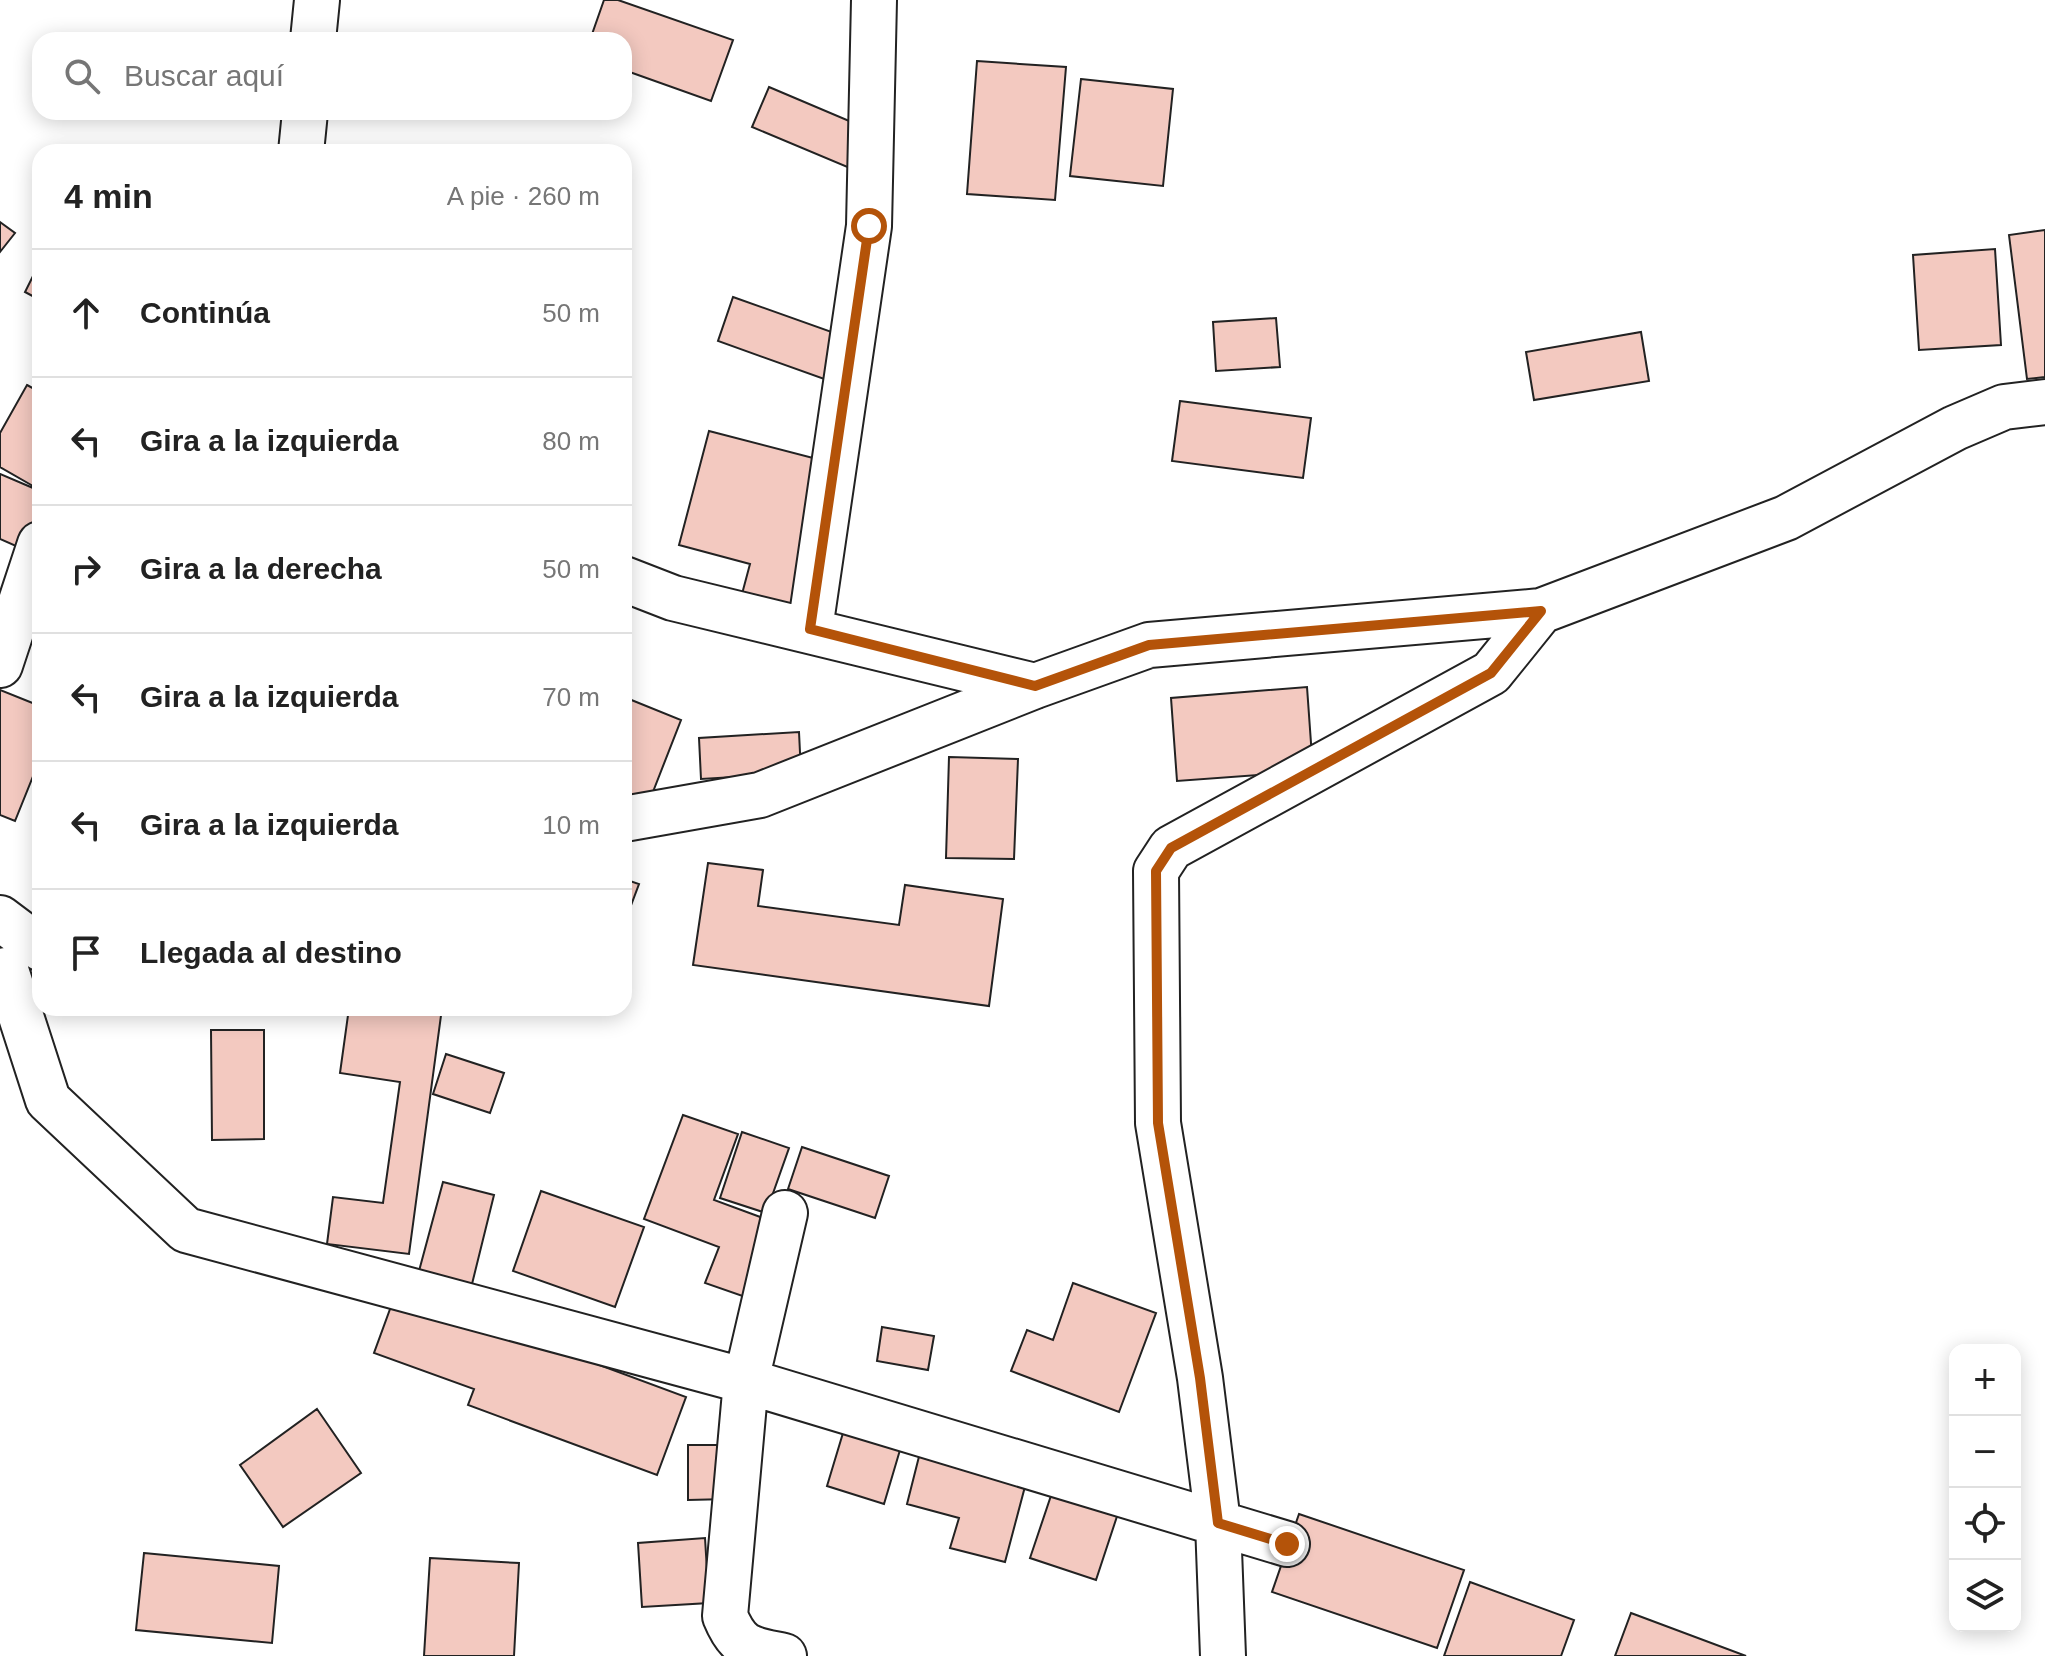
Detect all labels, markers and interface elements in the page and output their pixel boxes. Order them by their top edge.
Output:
search box [32,32,632,120]
icon: search [60,54,104,98]
text: Buscar aquí [124,59,284,92]
text: 4 min [64,177,153,215]
text: A pie · 260 m [447,181,600,211]
route start [851,208,887,244]
icon: ahead [64,291,108,335]
text: Continúa [140,296,270,329]
text: 50 m [542,298,600,328]
icon: left [64,419,108,463]
text: Gira a la izquierda [140,424,398,457]
text: 80 m [542,426,600,456]
icon: right [64,547,108,591]
text: Gira a la derecha [140,552,382,585]
text: 50 m [542,554,600,584]
icon: left [64,675,108,719]
text: Gira a la izquierda [140,680,398,713]
text: 70 m [542,682,600,712]
icon: left [64,803,108,847]
text: Gira a la izquierda [140,808,398,841]
text: 10 m [542,810,600,840]
icon: arrive [64,931,108,975]
text: Llegada al destino [140,936,402,969]
map controls [1949,1344,2021,1632]
button: + [1949,1344,2021,1416]
button: − [1949,1416,2021,1488]
button: locate [1949,1488,2021,1560]
route end [1269,1526,1305,1562]
button: layers [1949,1560,2021,1632]

